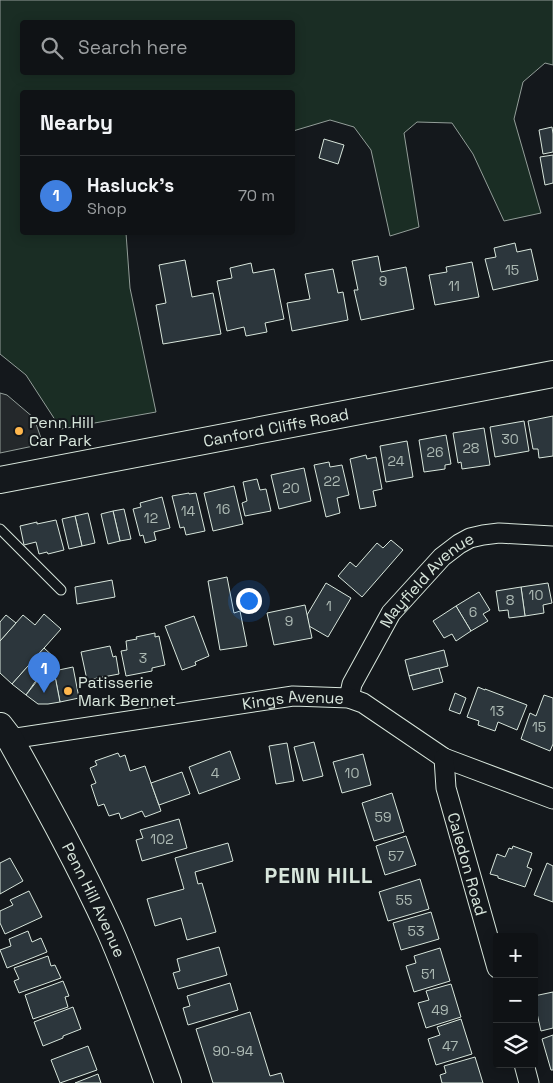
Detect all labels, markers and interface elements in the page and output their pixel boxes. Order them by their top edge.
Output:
search box [20,20,295,75]
icon: search [38,34,66,62]
text: Search here [78,35,188,60]
text: Nearby [40,109,113,136]
text: Hasluck's [87,173,174,198]
text: 1 [52,185,60,206]
text: 70 m [238,185,275,206]
text: Shop [87,198,127,219]
house number: 15 [505,261,519,279]
house number: 9 [379,272,387,290]
house number: 11 [448,277,460,295]
street label: Canford Cliffs Road [201,403,351,451]
place label: Penn Hill Car Park [29,412,94,451]
marker: Penn Hill Car Park [13,425,25,437]
house number: 30 [501,430,519,448]
house number: 28 [462,439,480,457]
house number: 26 [426,443,444,461]
house number: 24 [388,452,405,470]
house number: 22 [324,472,340,490]
house number: 20 [282,479,300,497]
house number: 16 [216,500,230,518]
house number: 14 [181,502,196,520]
house number: 12 [144,509,158,527]
street label: Mayfield Avenue [375,527,477,631]
house number: 10 [529,586,543,604]
your location [236,588,262,614]
house number: 8 [506,591,515,609]
house number: 1 [326,597,332,615]
house number: 6 [469,603,477,621]
house number: 9 [285,612,293,630]
house number: 3 [139,649,147,667]
pin: 1 [28,652,60,693]
place label: Patisserie Mark Bennet [78,672,176,711]
marker: Patisserie Mark Bennet [62,685,74,697]
street label: Kings Avenue [240,685,344,714]
house number: 13 [490,702,504,720]
house number: 15 [532,718,546,736]
house number: 4 [211,764,220,782]
house number: 10 [345,764,359,782]
house number: 59 [375,808,391,826]
street label: Caledon Road [443,810,492,918]
house number: 102 [150,830,174,848]
street label: Penn Hill Avenue [58,839,131,961]
house number: 57 [388,847,404,865]
district label: PENN HILL [265,862,373,889]
house number: 55 [396,891,412,909]
house number: 53 [408,922,424,940]
map controls [493,933,538,1068]
button: + [493,933,538,978]
house number: 51 [421,965,435,983]
button: − [493,978,538,1023]
house number: 49 [431,1001,449,1019]
button: layers [493,1023,538,1068]
house number: 47 [442,1037,458,1055]
house number: 90-94 [212,1042,254,1060]

